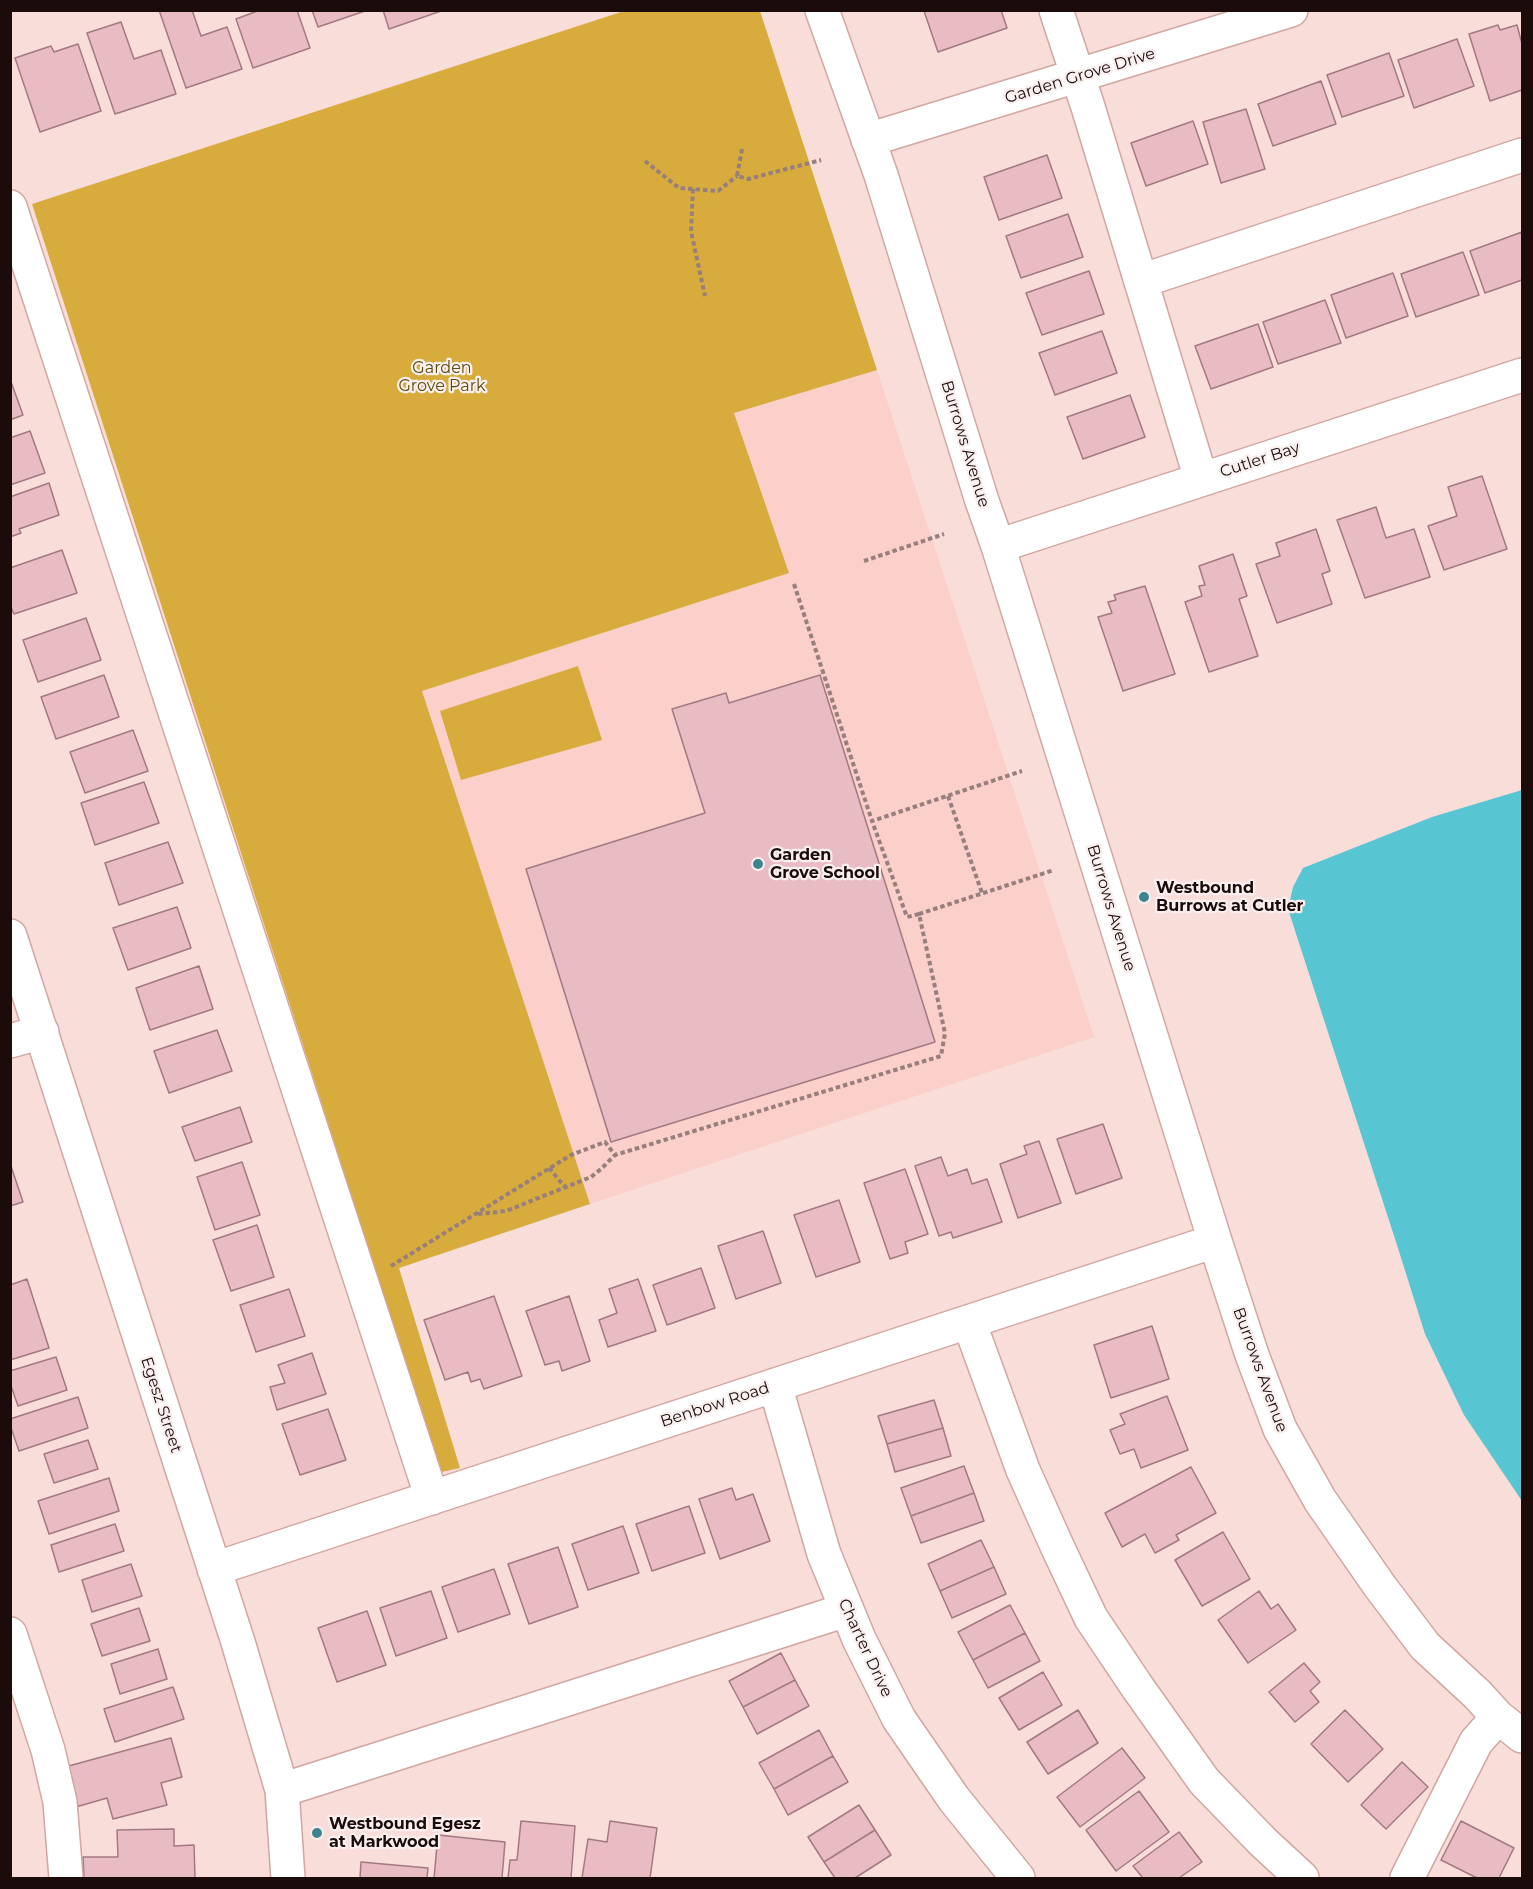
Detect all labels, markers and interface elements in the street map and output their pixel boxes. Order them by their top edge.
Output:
street label: Garden Grove Drive [1003,44,1157,108]
park label: Garden Grove Park [398,358,486,396]
street label: Burrows Avenue [937,378,993,510]
street label: Cutler Bay [1218,438,1302,482]
street label: Burrows Avenue [1083,842,1139,974]
place label: Garden Grove School [770,845,880,883]
marker: Garden Grove School [751,857,765,871]
place label: Westbound Burrows at Cutler [1156,878,1303,916]
marker: Westbound Burrows at Cutler [1137,890,1151,904]
street label: Burrows Avenue [1228,1305,1292,1435]
street label: Egesz Street [136,1355,186,1455]
street label: Benbow Road [658,1378,772,1432]
street label: Charter Drive [834,1596,896,1700]
place label: Westbound Egesz at Markwood [329,1814,481,1852]
marker: Westbound Egesz at Markwood [310,1826,324,1840]

